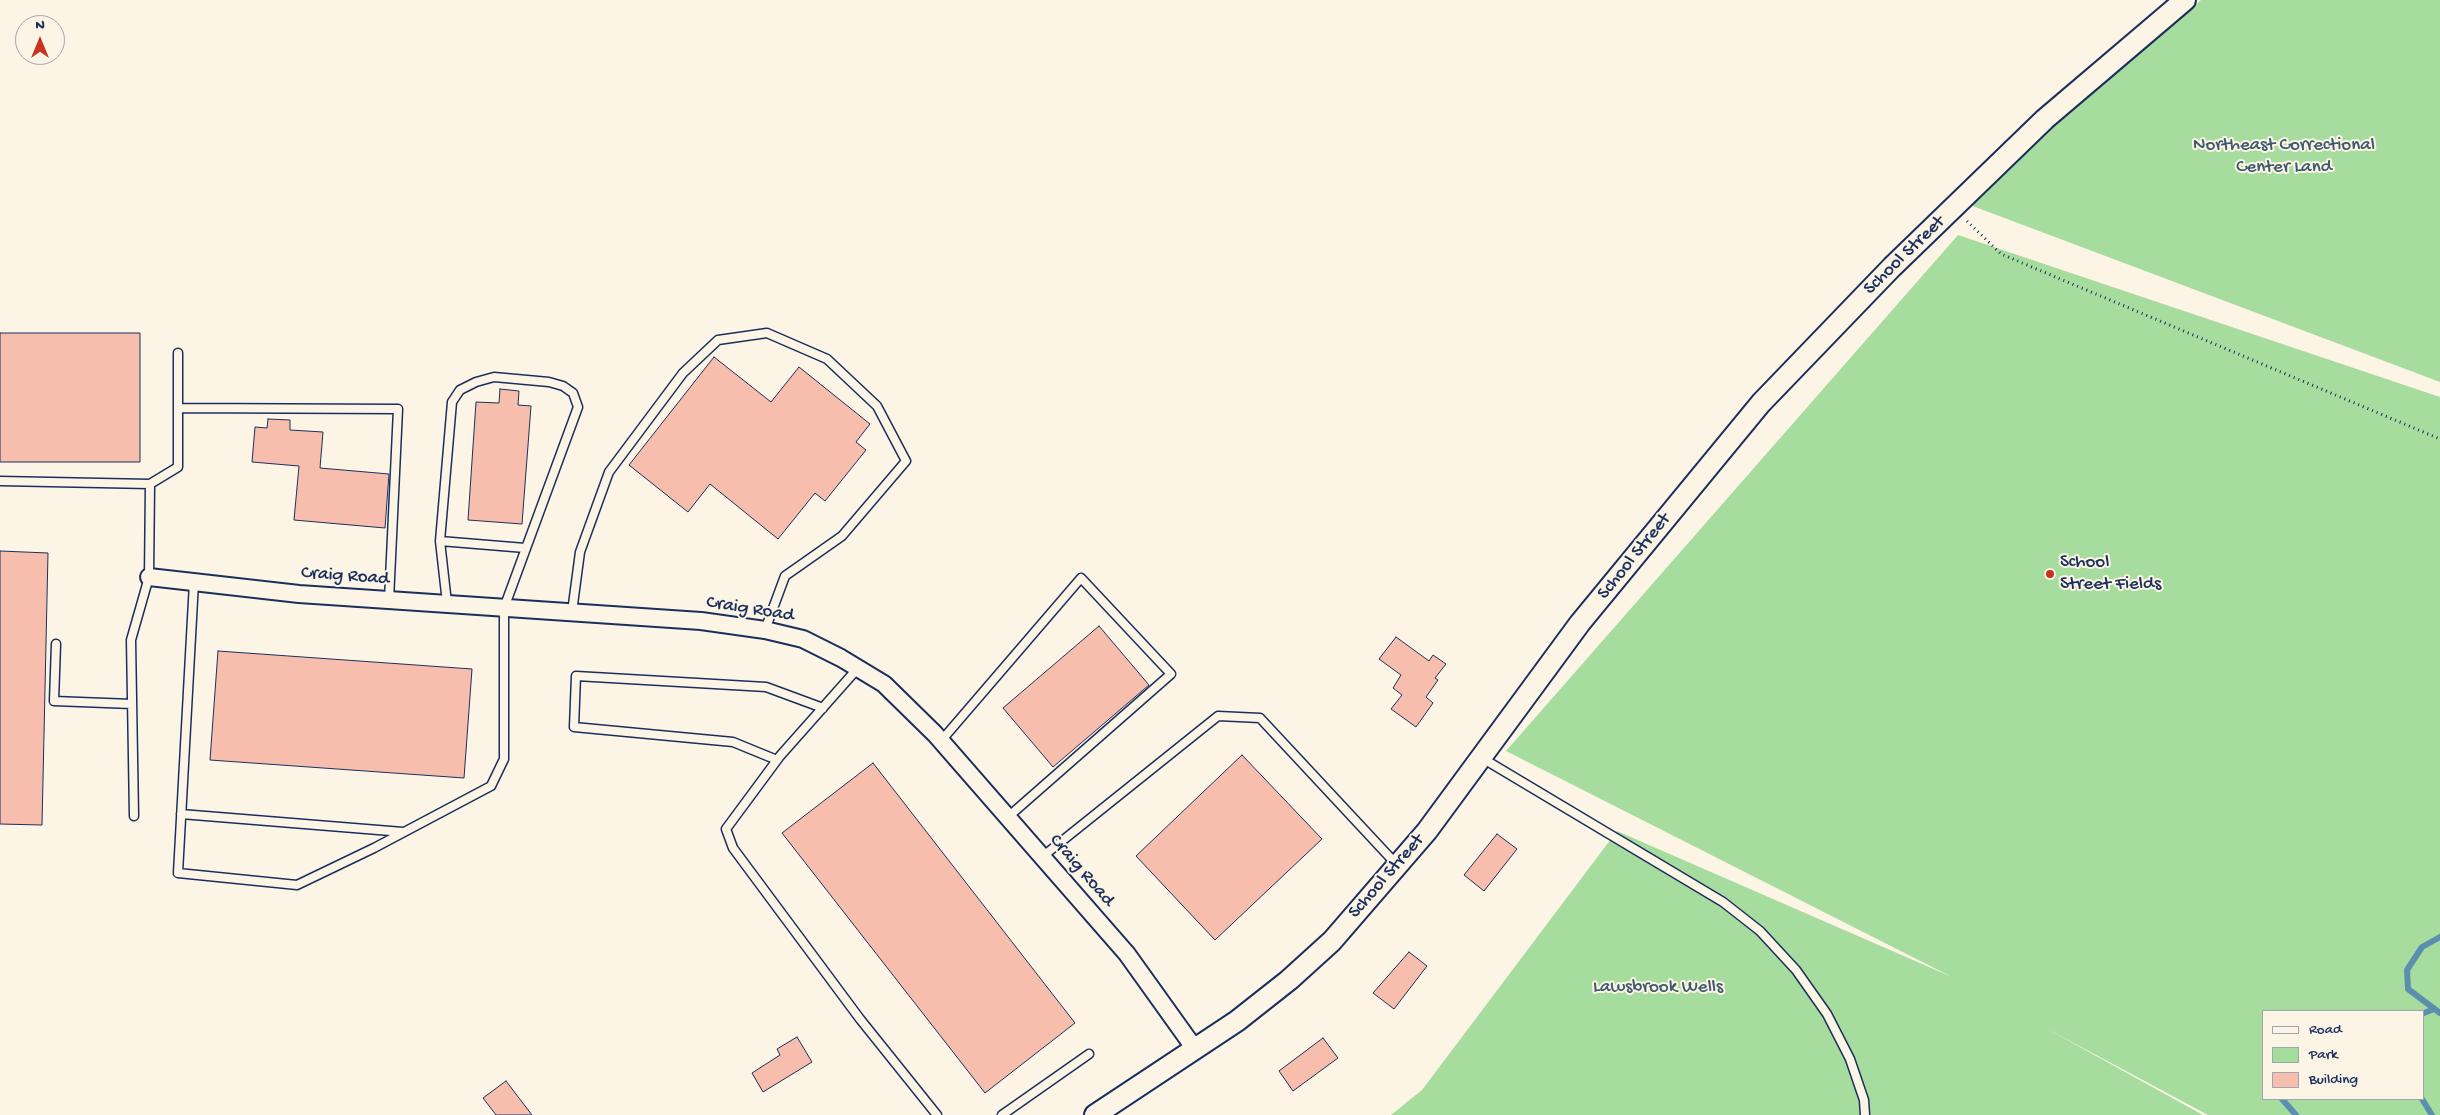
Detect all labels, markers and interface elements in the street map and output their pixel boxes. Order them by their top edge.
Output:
north arrow [15,15,65,65]
text: N [35,17,45,34]
park label: Northeast Correctional Center Land [2193,135,2375,179]
street label: School Street [1859,211,1951,301]
street label: School Street [1593,509,1677,605]
place label: School Street Fields [2060,552,2161,596]
street label: Craig Road [300,563,390,591]
marker: School Street Fields [2044,568,2056,580]
street label: Craig Road [705,592,795,628]
street label: Craig Road [1043,830,1119,912]
street label: School Street [1344,830,1430,924]
park label: Lawsbrook Wells [1593,977,1723,999]
legend [2262,1010,2425,1100]
text: Road [2309,1021,2342,1039]
text: Park [2309,1046,2338,1064]
text: Building [2309,1071,2358,1089]

